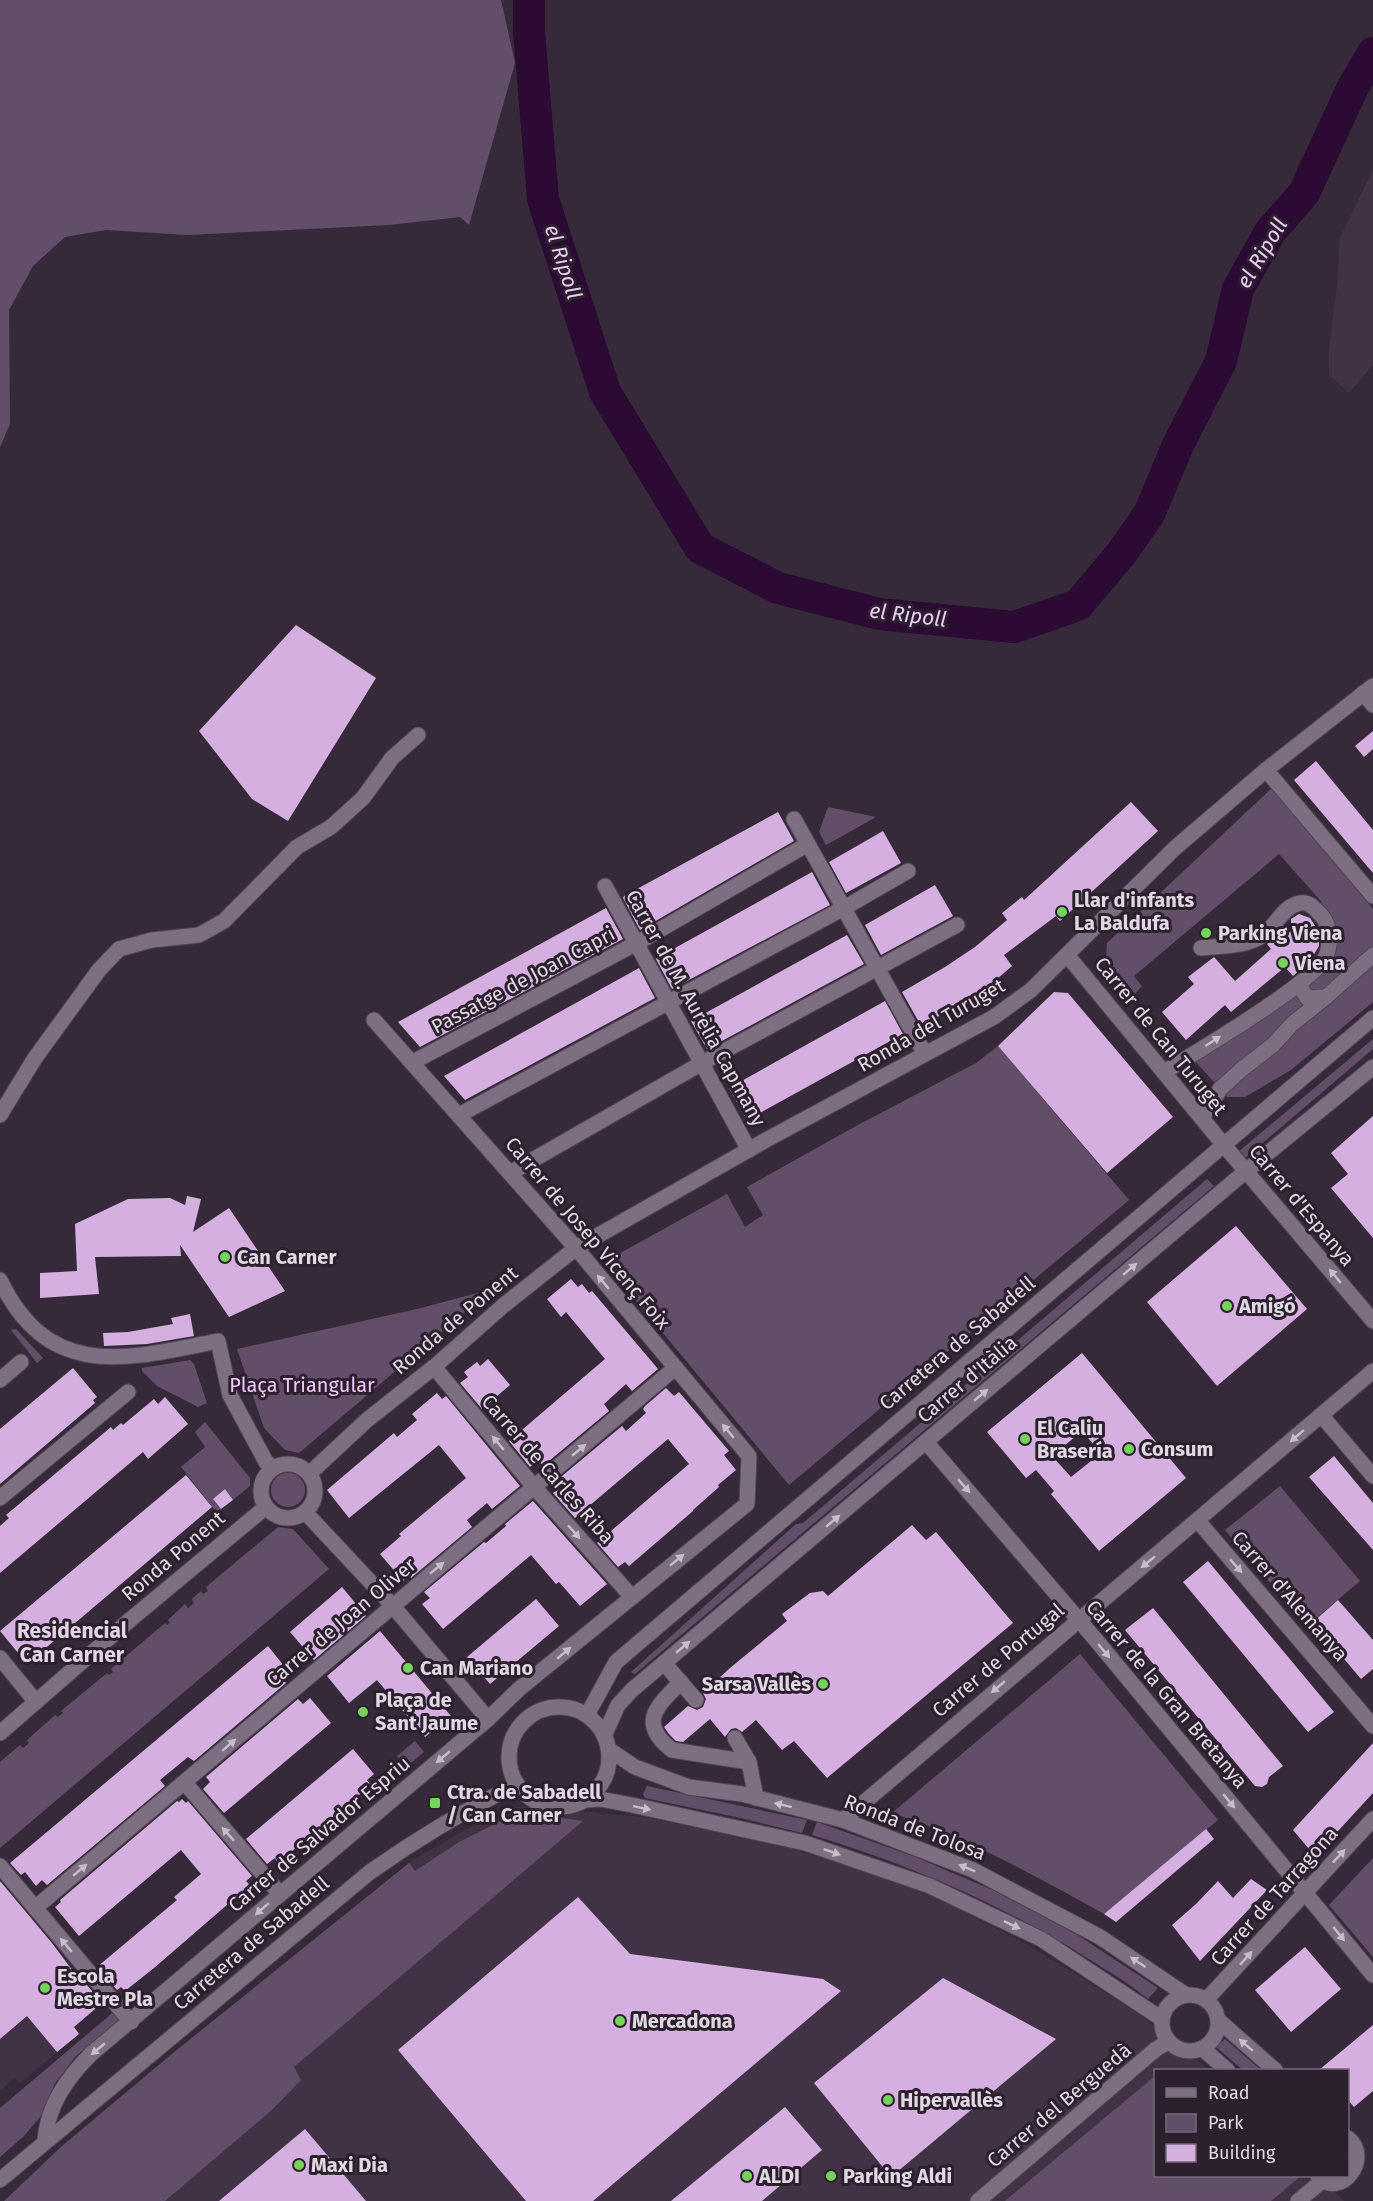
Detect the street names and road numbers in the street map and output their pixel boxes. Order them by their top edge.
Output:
street label: Carrer de M. Aurèlia Capmany [621,886,771,1130]
street label: Passatge de Joan Capri [427,921,619,1039]
street label: Carrer de Can Turuget [1090,952,1233,1120]
street label: Ronda del Turuget [853,973,1010,1077]
street label: Carrer de Josep Vicenç Foix [500,1132,676,1335]
street label: Carrer d'Espanya [1244,1139,1360,1271]
street label: Ronda de Ponent [388,1260,523,1379]
street label: Carretera de Sabadell [874,1271,1040,1415]
street label: Carrer d'Itàlia [912,1330,1022,1428]
street label: Carrer de Carles Riba [477,1389,619,1549]
street label: Ronda Ponent [116,1505,230,1606]
street label: Carrer d'Alemanya [1227,1526,1353,1666]
street label: Carrer de Joan Oliver [261,1552,421,1692]
street label: Carrer de la Gran Bretanya [1081,1595,1253,1793]
street label: Carrer de Portugal [927,1598,1069,1722]
street label: Carrer de Salvador Espriu [223,1751,415,1917]
street label: Ronda de Tolosa [841,1789,989,1865]
street label: Carrer de Tarragona [1205,1822,1343,1970]
street label: Carretera de Sabadell [168,1871,334,2015]
street label: Carrer del Berguedà [982,2038,1136,2172]

